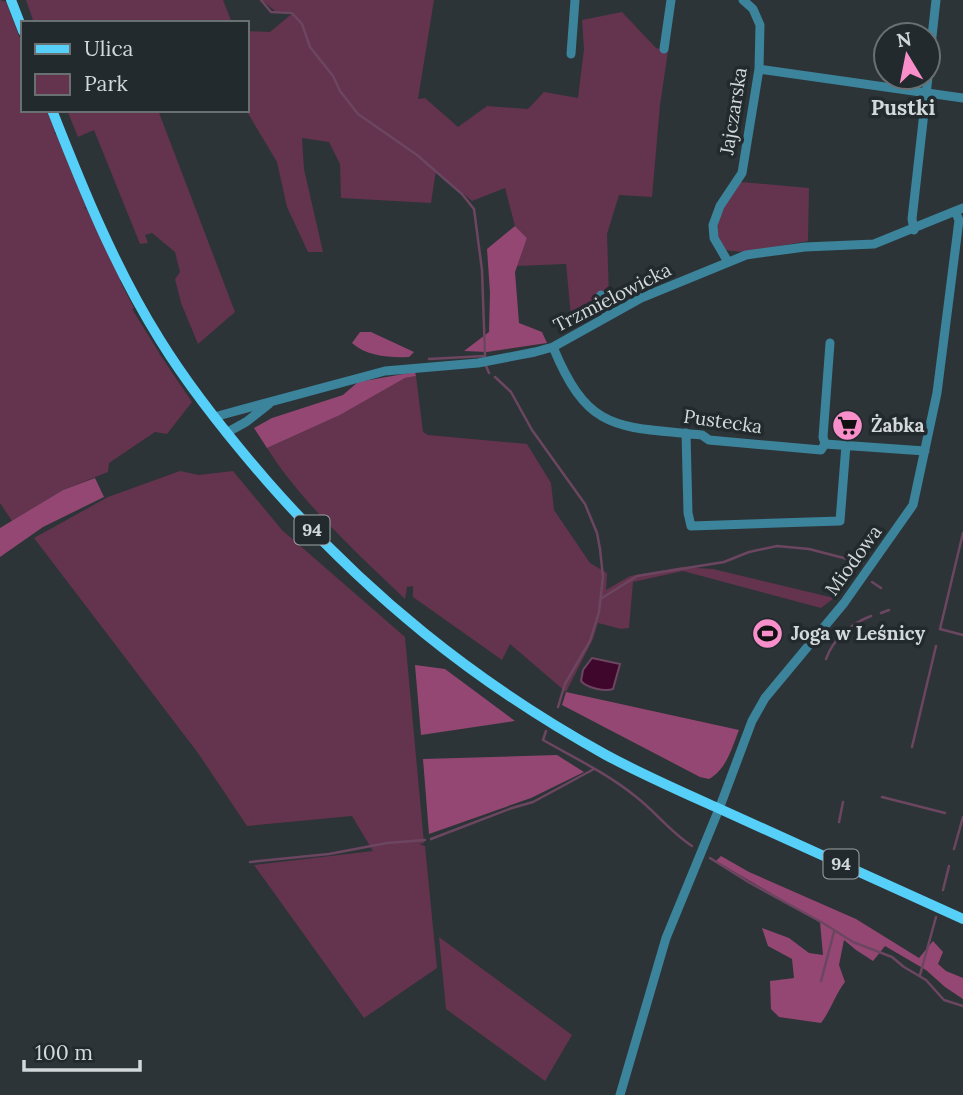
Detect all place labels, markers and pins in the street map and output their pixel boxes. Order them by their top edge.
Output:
supermarket icon: Żabka [831,408,865,442]
place label: Żabka [871,413,924,437]
sports icon: Joga w Leśnicy [751,616,785,650]
place label: Joga w Leśnicy [791,621,926,645]

